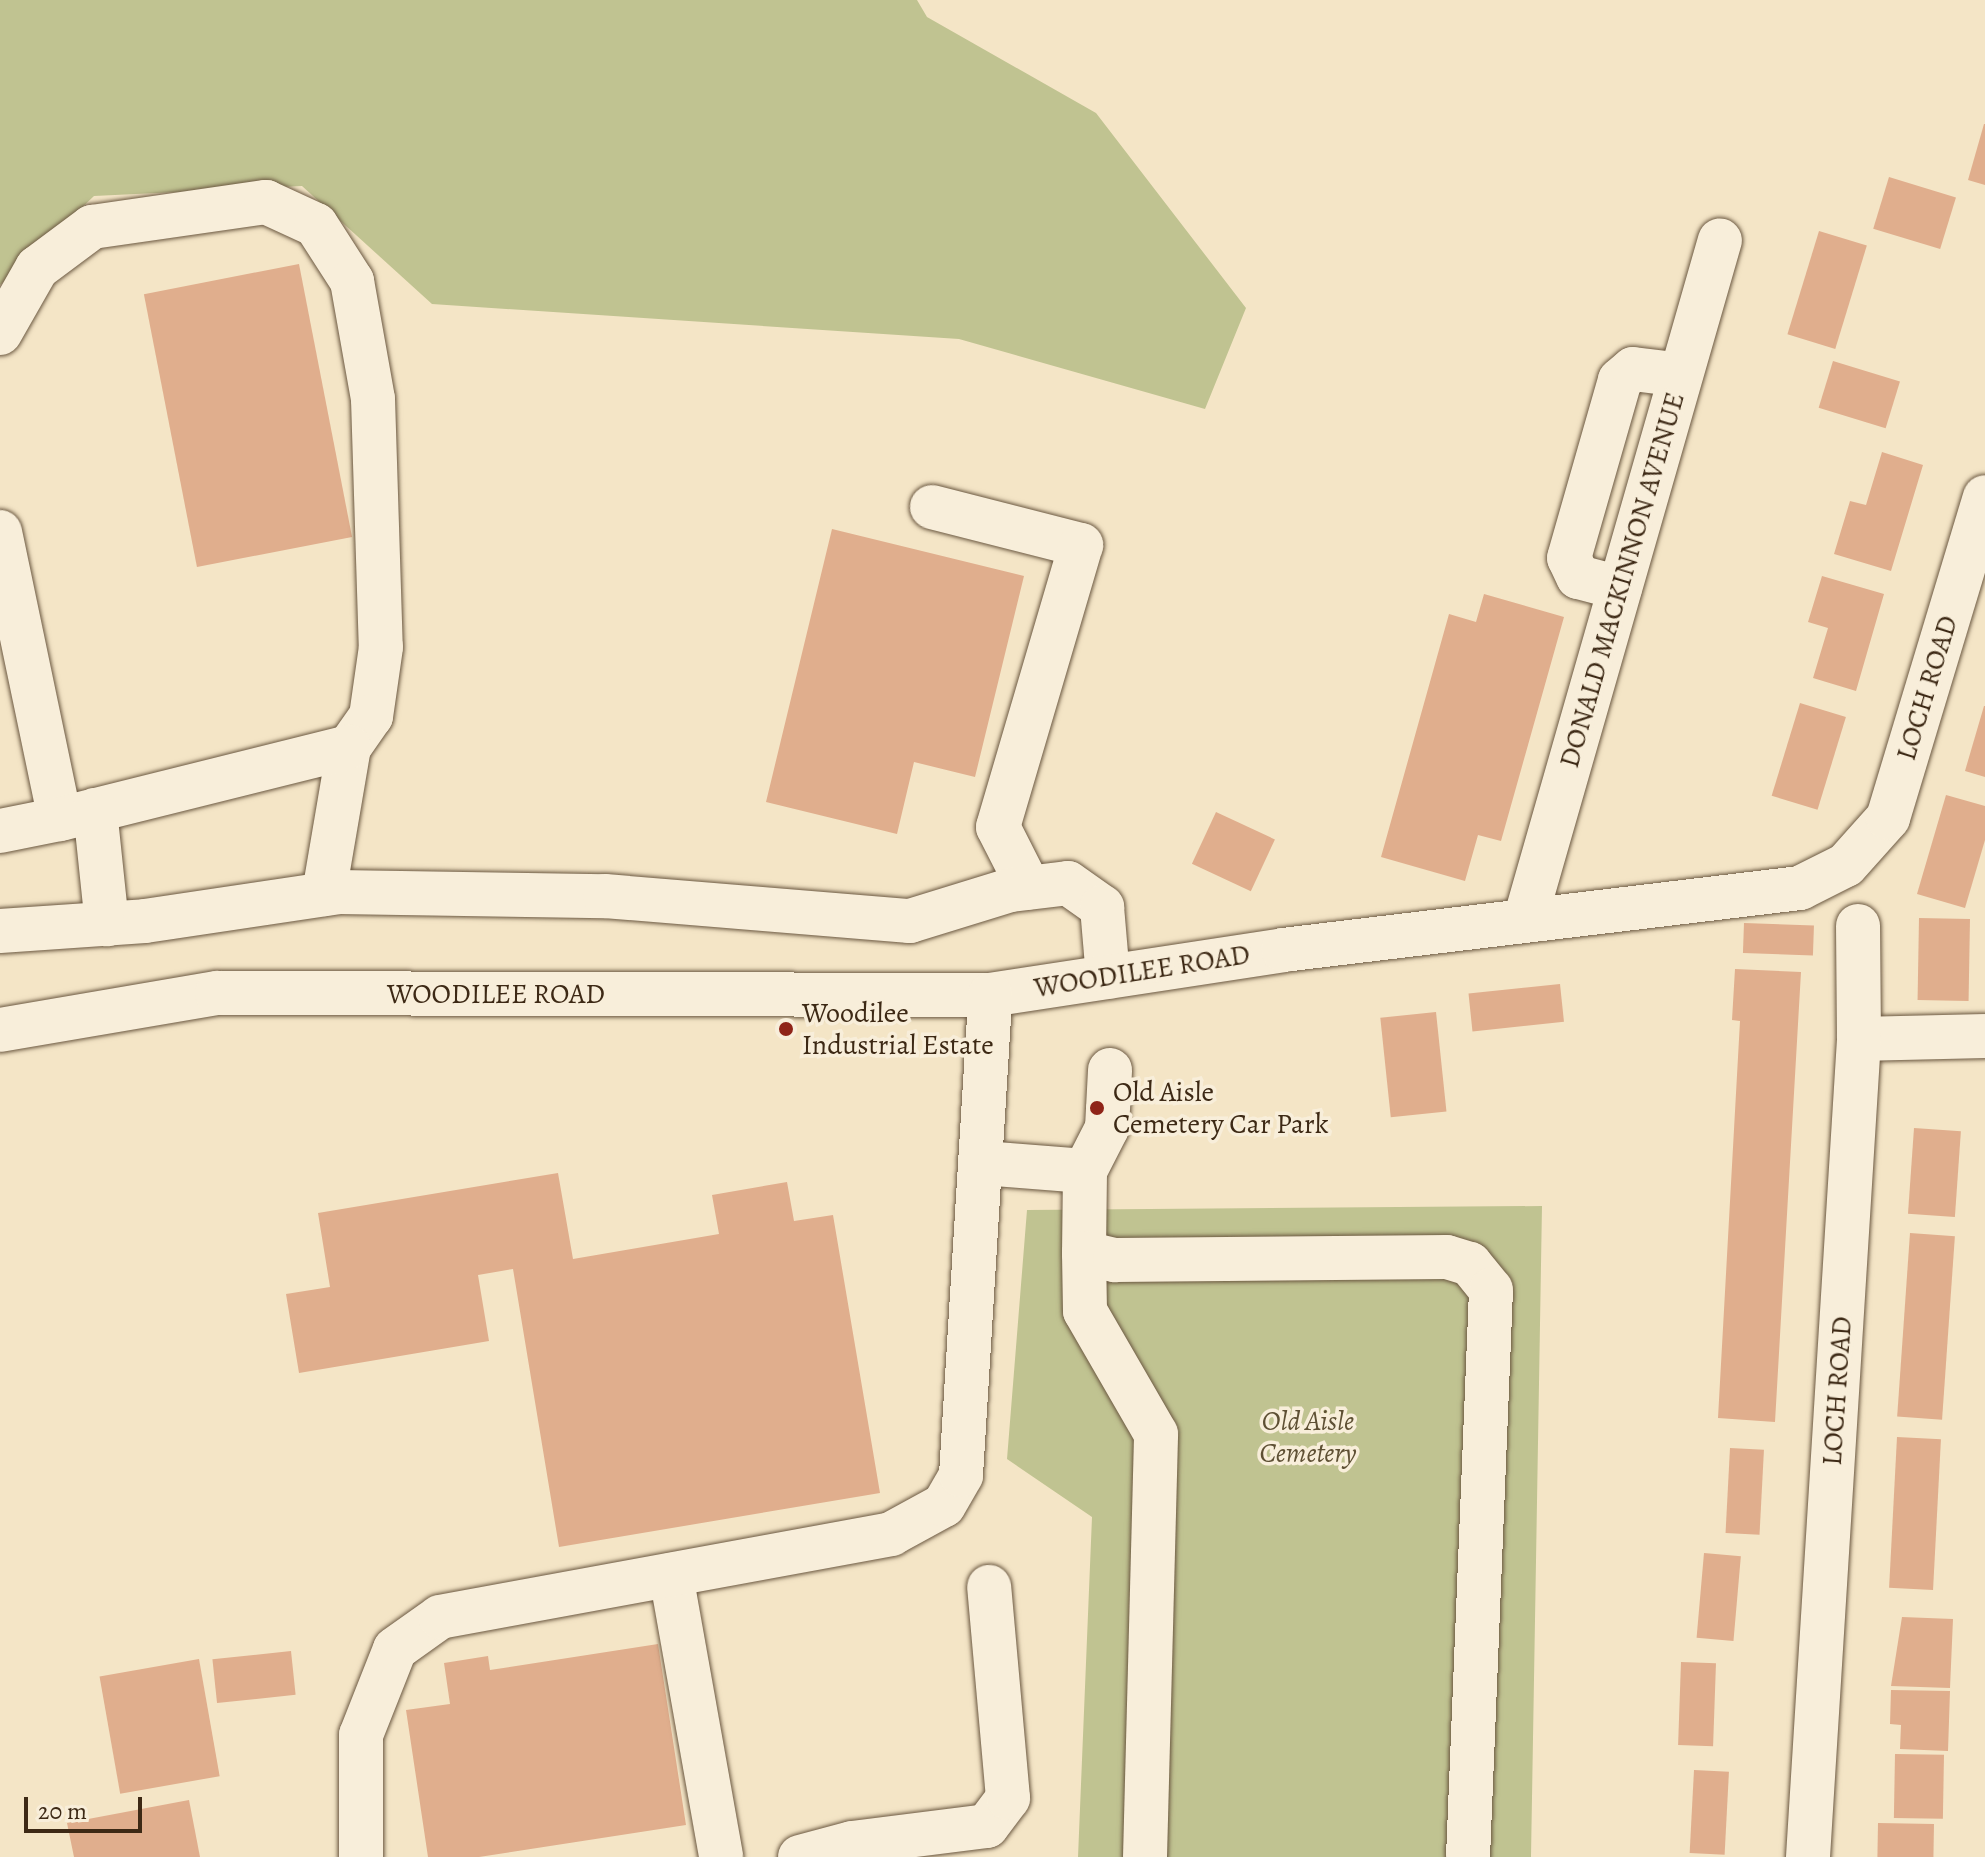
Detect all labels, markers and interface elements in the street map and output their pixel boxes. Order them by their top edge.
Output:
street label: DONALD MACKINNON AVENUE [1552,388,1692,772]
street label: LOCH ROAD [1889,612,1965,764]
street label: WOODILEE ROAD [1032,937,1252,1005]
street label: WOODILEE ROAD [387,977,605,1011]
place label: Woodilee Industrial Estate [802,996,994,1062]
marker: Woodilee Industrial Estate [777,1020,795,1038]
place label: Old Aisle Cemetery Car Park [1113,1075,1329,1141]
marker: Old Aisle Cemetery Car Park [1088,1099,1106,1117]
street label: LOCH ROAD [1815,1315,1859,1467]
park label: Old Aisle Cemetery [1259,1404,1357,1470]
scale bar [28,1781,146,1831]
text: 20 m [38,1795,87,1827]

